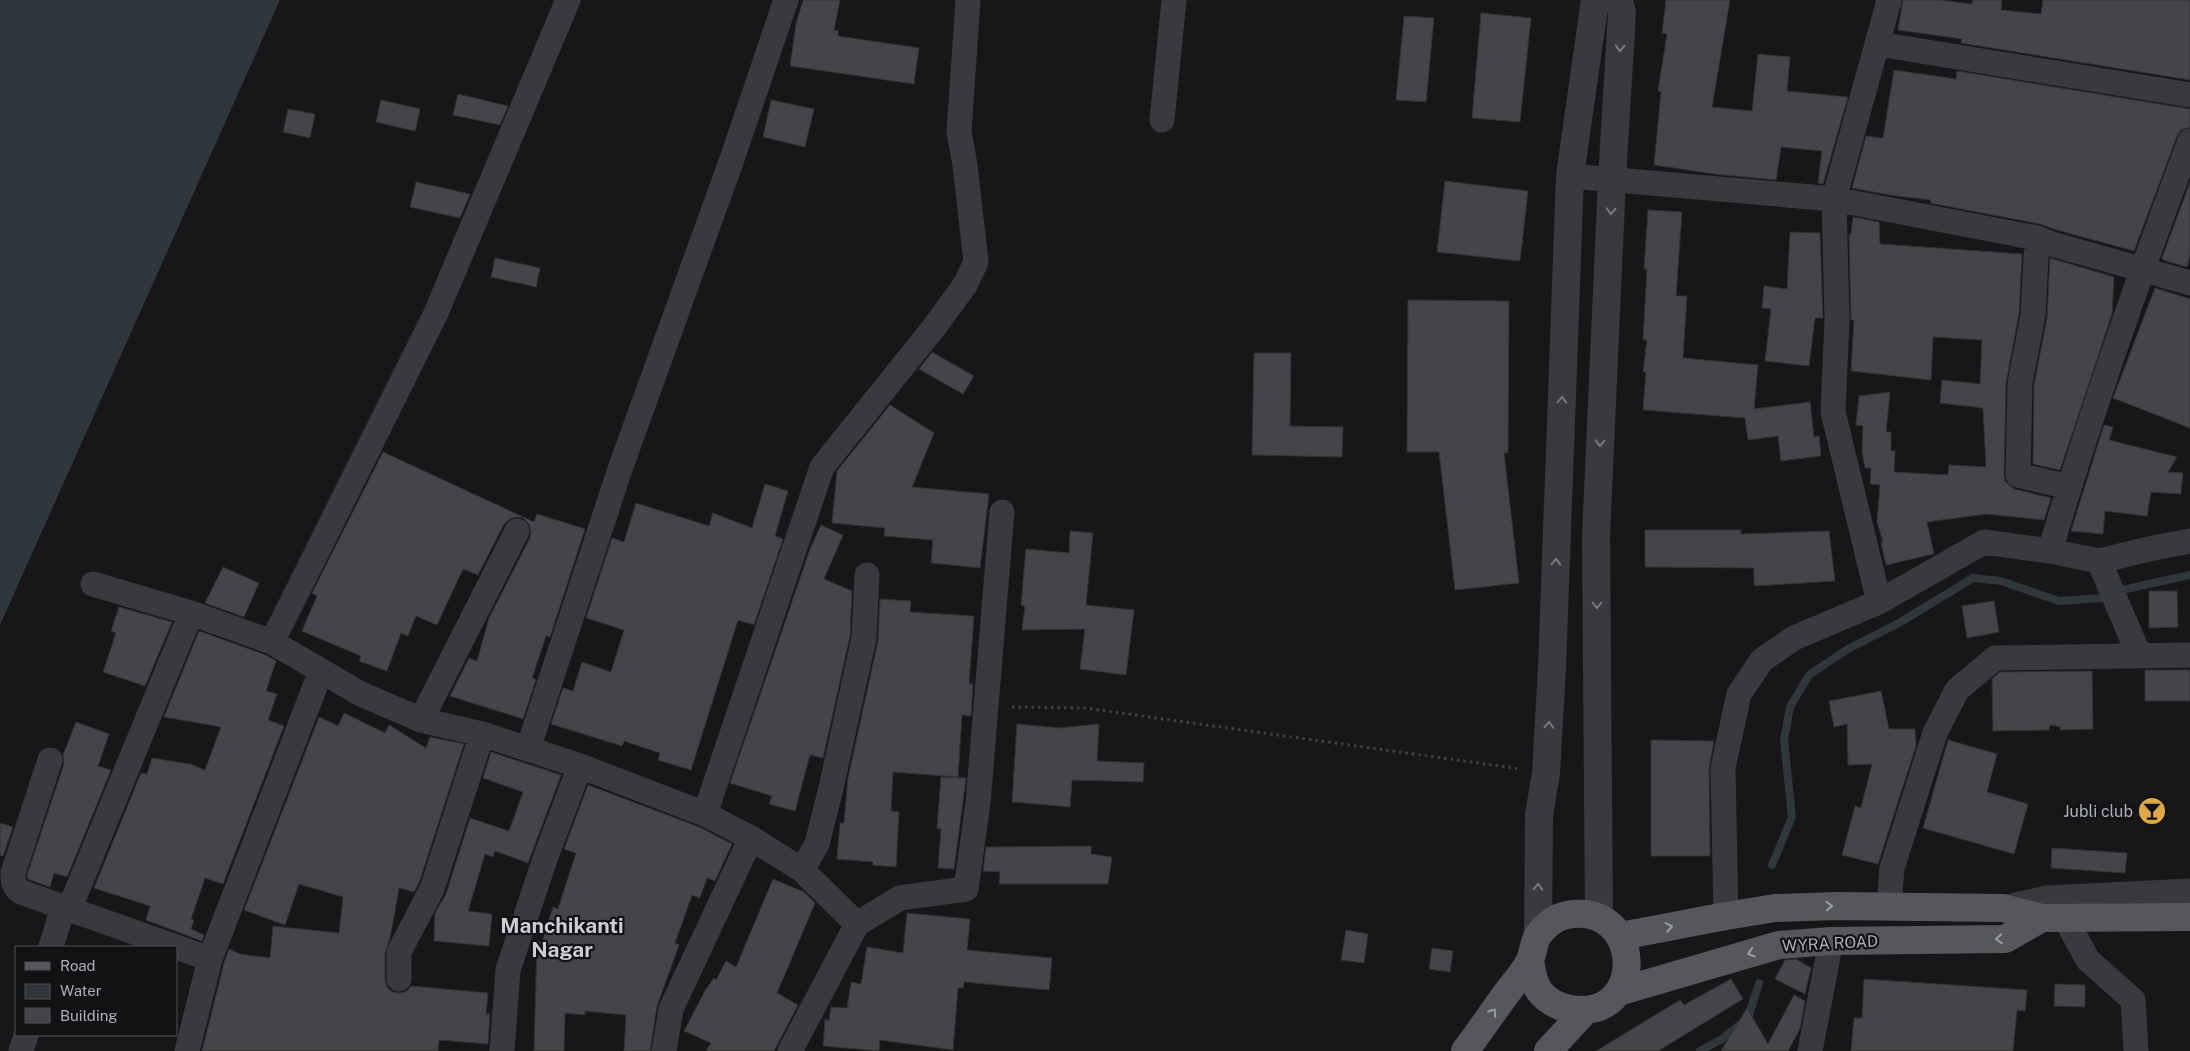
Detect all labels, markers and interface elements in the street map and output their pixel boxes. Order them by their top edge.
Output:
one-way arrow [1615,45,1626,53]
one-way arrow [1605,207,1616,215]
one-way arrow [1557,396,1567,404]
one-way arrow [1595,439,1606,447]
one-way arrow [1551,558,1561,566]
one-way arrow [1592,602,1602,609]
one-way arrow [1544,721,1555,729]
bar icon: Jubli club [2137,796,2167,826]
place label: Jubli club [2063,802,2133,821]
one-way arrow [1533,882,1543,890]
one-way arrow [1826,901,1834,911]
district label: Manchikanti Nagar [500,913,624,962]
one-way arrow [1664,922,1673,933]
street label: WYRA ROAD [1782,931,1879,956]
one-way arrow [1995,933,2003,944]
legend [15,946,178,1036]
one-way arrow [1747,948,1755,958]
text: Road [60,957,96,974]
text: Water [60,982,102,999]
text: Building [60,1007,118,1024]
one-way arrow [1487,1008,1497,1017]

